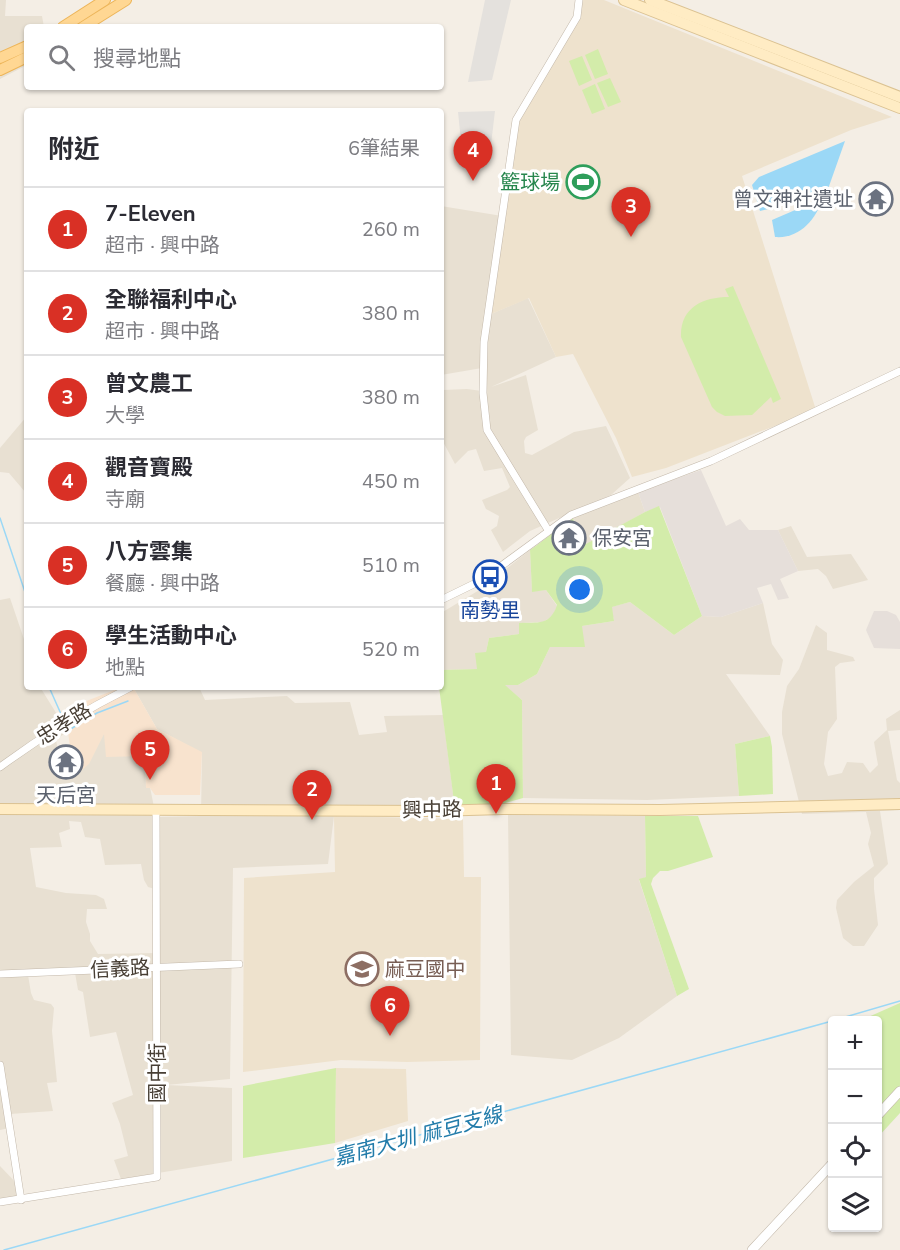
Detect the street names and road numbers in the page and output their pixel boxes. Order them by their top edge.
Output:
street label: 忠孝路 [31,697,97,751]
street label: 興中路 [402,796,462,824]
street label: 信義路 [89,954,151,984]
street label: 國中街 [144,1043,171,1103]

